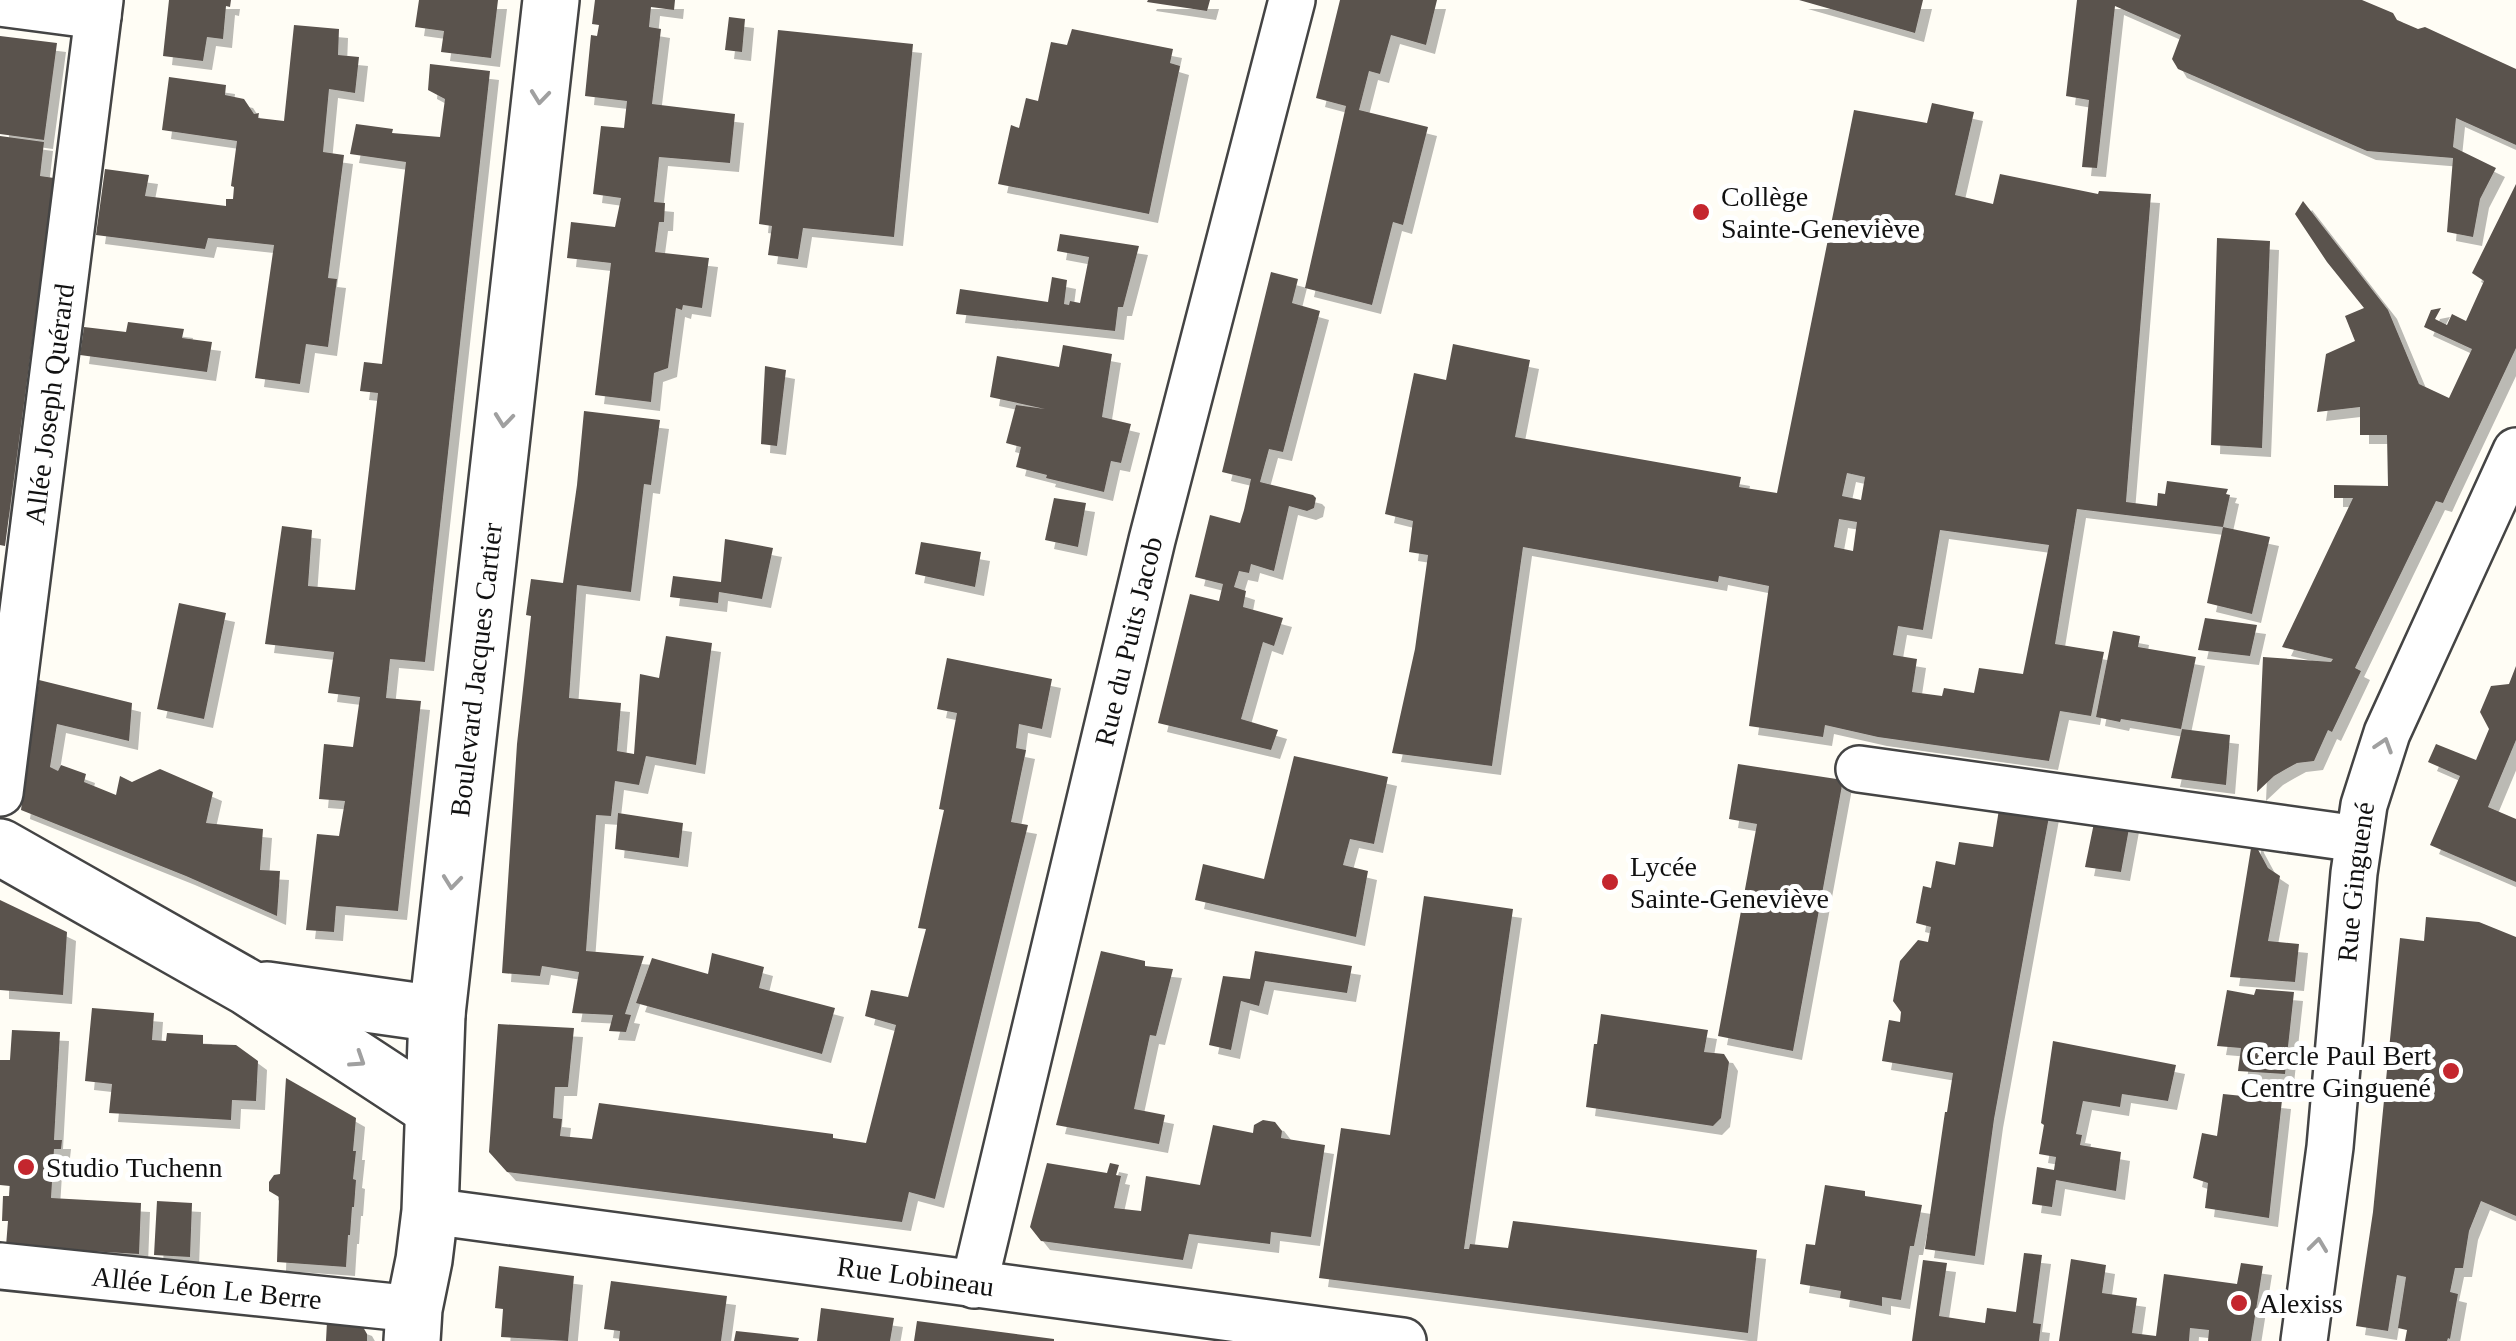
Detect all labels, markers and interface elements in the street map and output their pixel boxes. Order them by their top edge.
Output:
one-way arrow [530,89,551,105]
place label: Collège Sainte-Geneviève [1721,181,1920,244]
marker: Collège Sainte-Geneviève [1690,201,1712,223]
street label: Allée Joseph Quérard [19,282,80,526]
one-way arrow [494,412,515,428]
street label: Boulevard Jacques Cartier [444,521,508,818]
street label: Rue du Puits Jacob [1088,534,1168,749]
one-way arrow [2373,737,2393,754]
street label: Rue Ginguené [2331,800,2380,963]
place label: Lycée Sainte-Geneviève [1630,851,1829,914]
marker: Lycée Sainte-Geneviève [1599,871,1621,893]
one-way arrow [442,874,463,890]
place label: Cercle Paul Bert Centre Ginguené [2241,1040,2431,1103]
one-way arrow [347,1047,365,1066]
marker: Cercle Paul Bert Centre Ginguené [2440,1060,2462,1082]
place label: Studio Tuchenn [46,1152,223,1183]
marker: Studio Tuchenn [15,1156,37,1178]
one-way arrow [2307,1236,2328,1252]
street label: Rue Lobineau [835,1251,996,1302]
street label: Allée Léon Le Berre [90,1261,323,1315]
place label: Alexiss [2259,1288,2343,1319]
marker: Alexiss [2228,1292,2250,1314]

